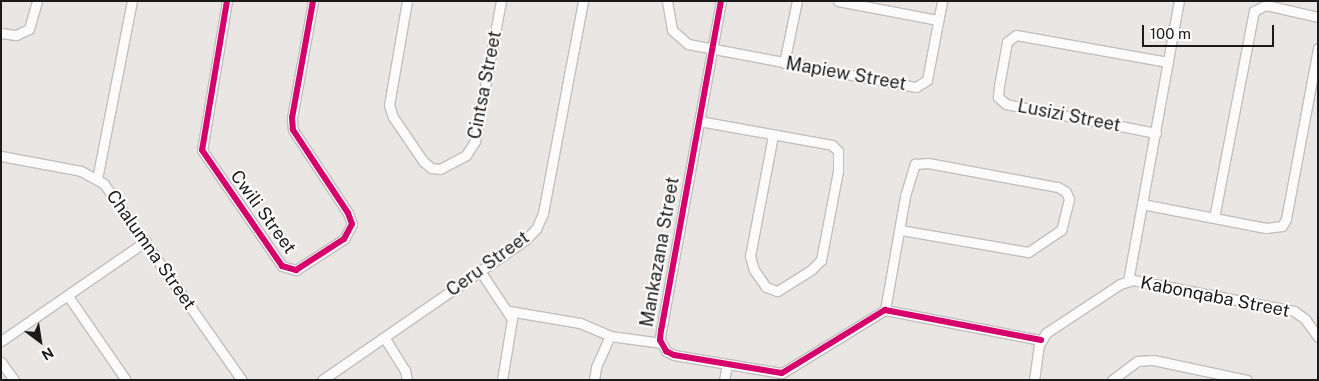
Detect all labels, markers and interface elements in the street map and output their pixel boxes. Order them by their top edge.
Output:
scale bar [1144,15,1276,47]
text: 100 m [1150,25,1191,42]
street label: Cintsa Street [464,29,506,141]
street label: Mapiew Street [784,53,908,95]
street label: Lusizi Street [1016,95,1122,137]
street label: Cwili Street [226,166,300,258]
street label: Mankazana Street [636,175,684,329]
street label: Chalumna Street [102,186,200,314]
street label: Ceru Street [442,227,534,301]
street label: Kabonqaba Street [1139,272,1291,322]
north arrow [15,316,65,366]
text: N [39,344,57,364]

